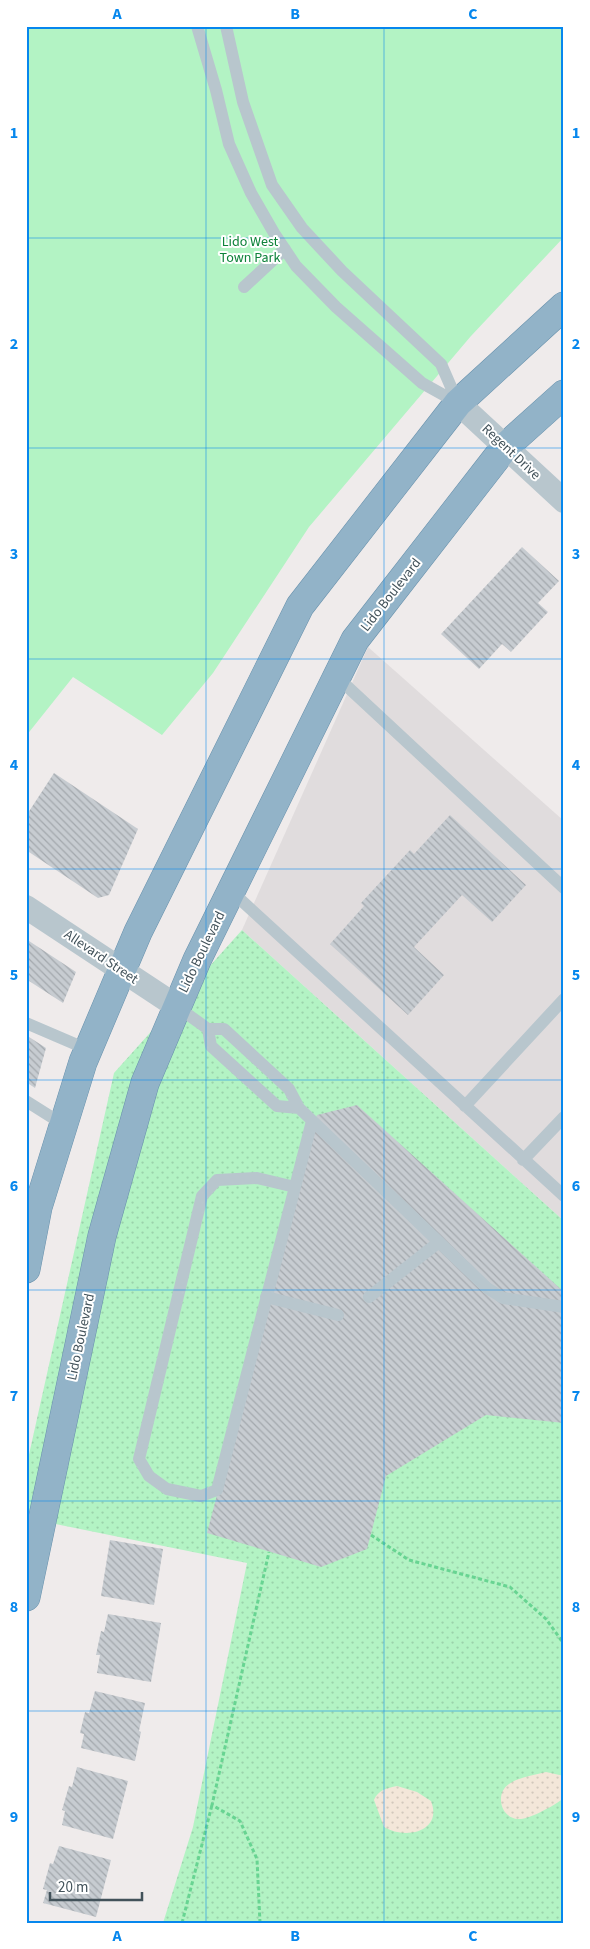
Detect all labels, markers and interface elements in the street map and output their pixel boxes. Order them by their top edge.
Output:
text: A [111,3,122,25]
text: B [290,3,300,25]
text: C [468,3,478,25]
text: 1 [10,122,18,144]
text: 1 [572,122,580,144]
park label: Lido West Town Park [220,232,280,268]
text: 2 [10,333,18,355]
text: 2 [572,333,580,355]
street label: Regent Drive [477,419,545,485]
text: 3 [10,543,18,565]
text: 3 [572,543,580,565]
street label: Lido Boulevard [356,554,426,636]
text: 4 [10,754,19,776]
text: 4 [572,754,581,776]
street label: Lido Boulevard [174,908,230,996]
street label: Allevard Street [60,925,142,989]
text: 5 [10,964,18,986]
text: 5 [572,964,580,986]
text: 6 [10,1175,18,1197]
text: 6 [572,1175,580,1197]
street label: Lido Boulevard [62,1292,100,1382]
text: 7 [10,1385,18,1407]
text: 7 [572,1385,580,1407]
text: 8 [10,1596,18,1618]
text: 8 [572,1596,580,1618]
text: 9 [10,1806,18,1828]
text: 9 [572,1806,580,1828]
scale bar [50,1869,142,1901]
text: 20 m [58,1877,88,1898]
text: A [111,1925,122,1947]
text: B [290,1925,300,1947]
text: C [468,1925,478,1947]

